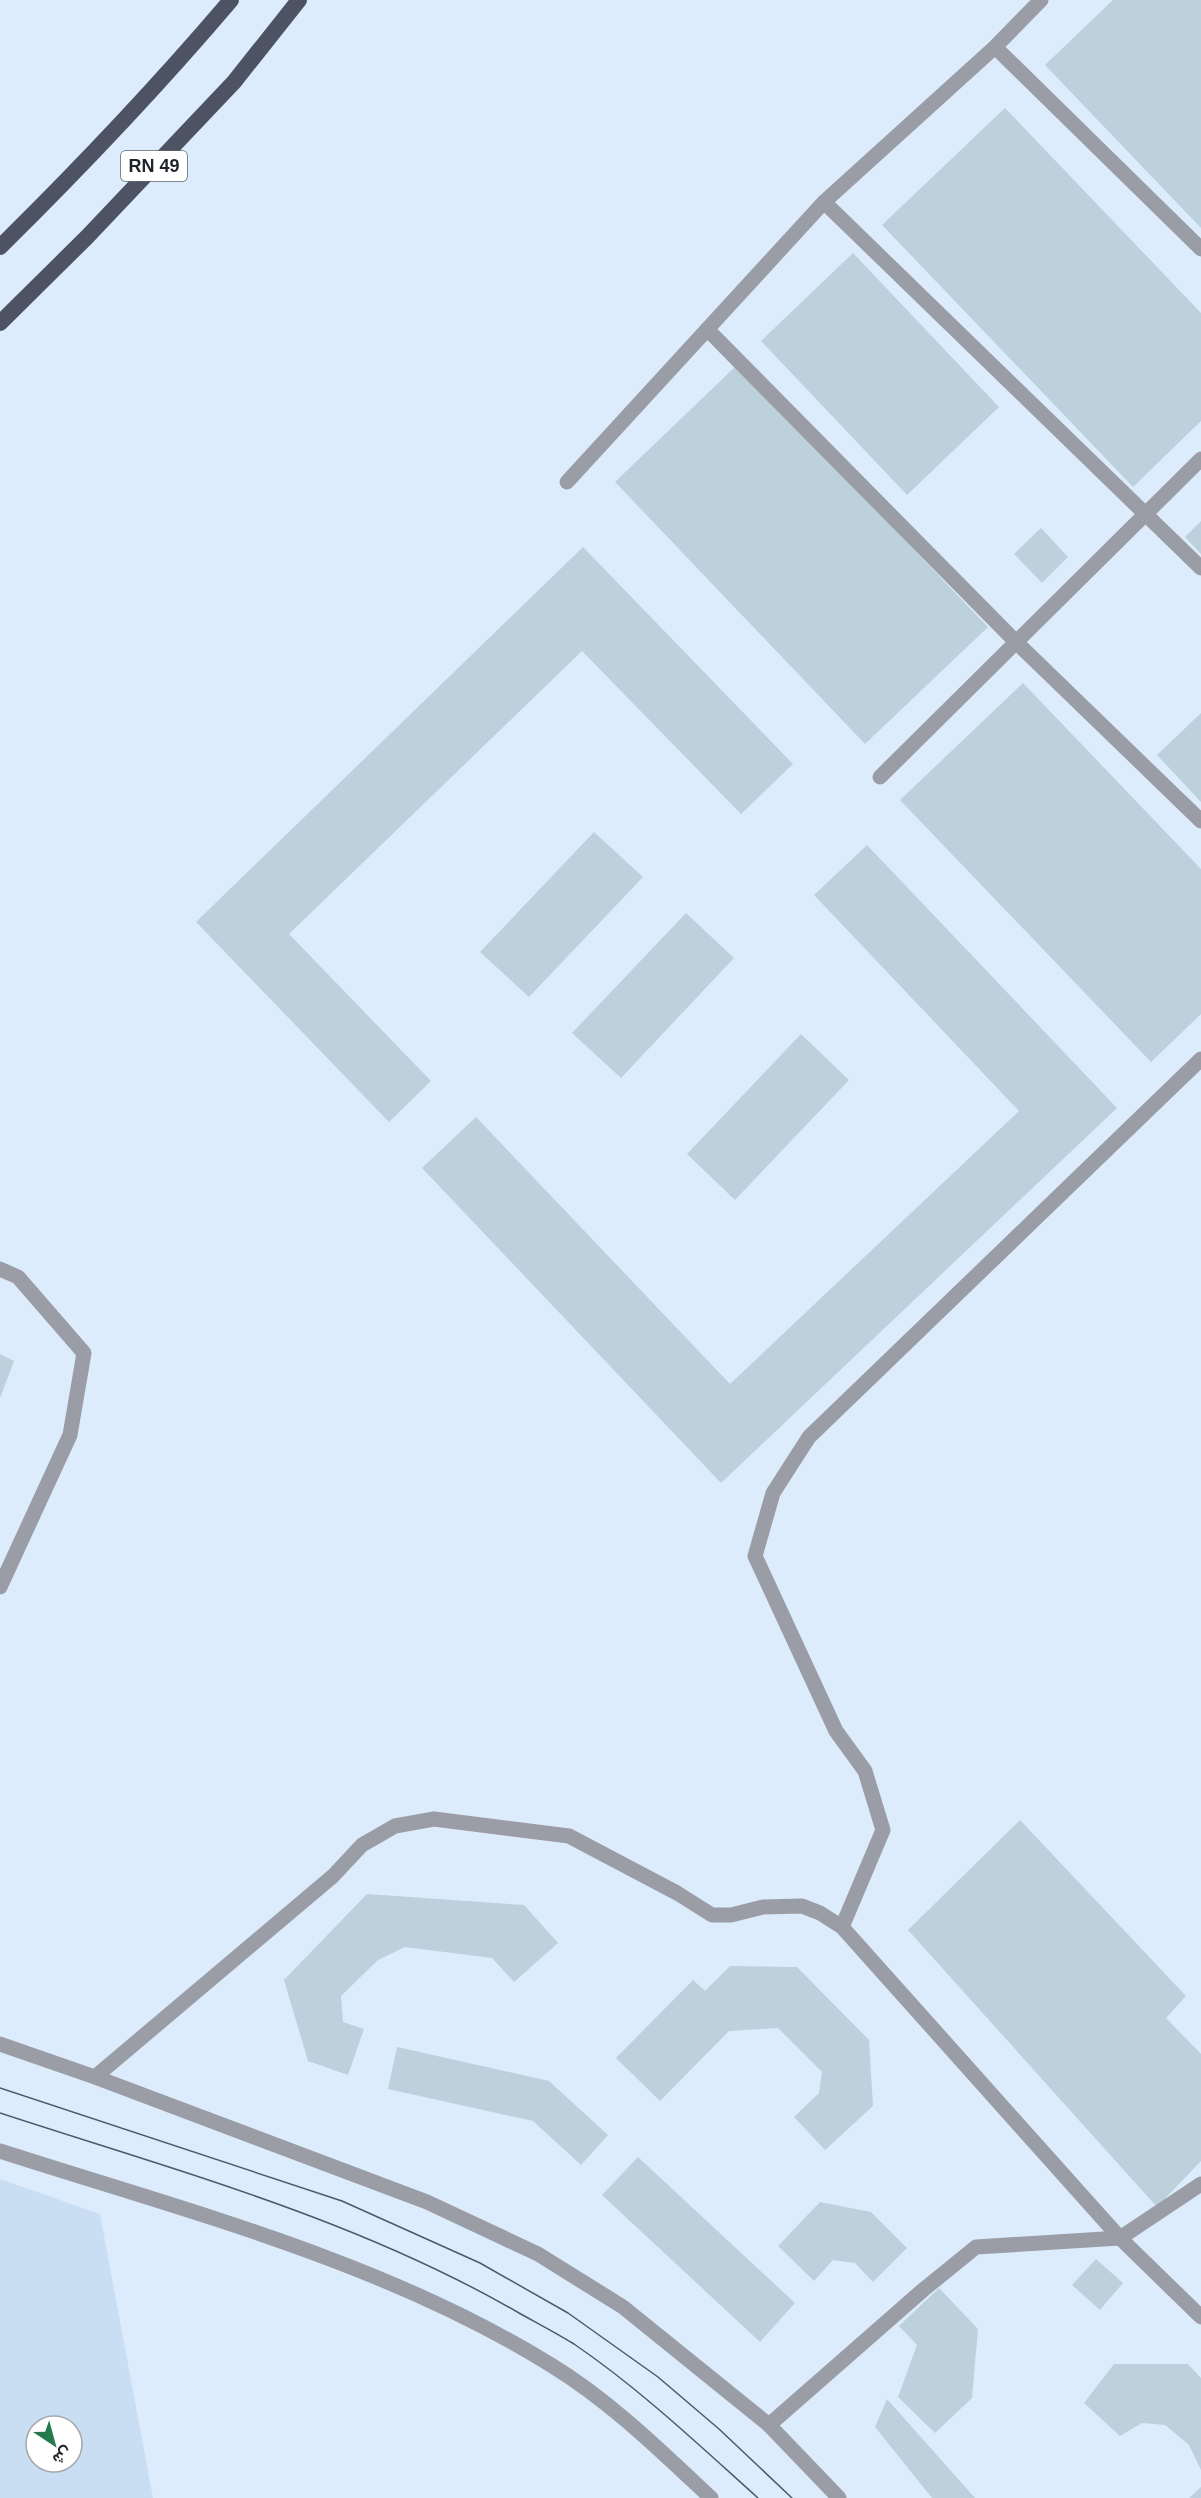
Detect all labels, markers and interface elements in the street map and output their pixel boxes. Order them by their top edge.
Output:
road number: RN 49 [121,151,187,181]
north arrow [24,2414,84,2474]
text: ش [49,2442,75,2468]

